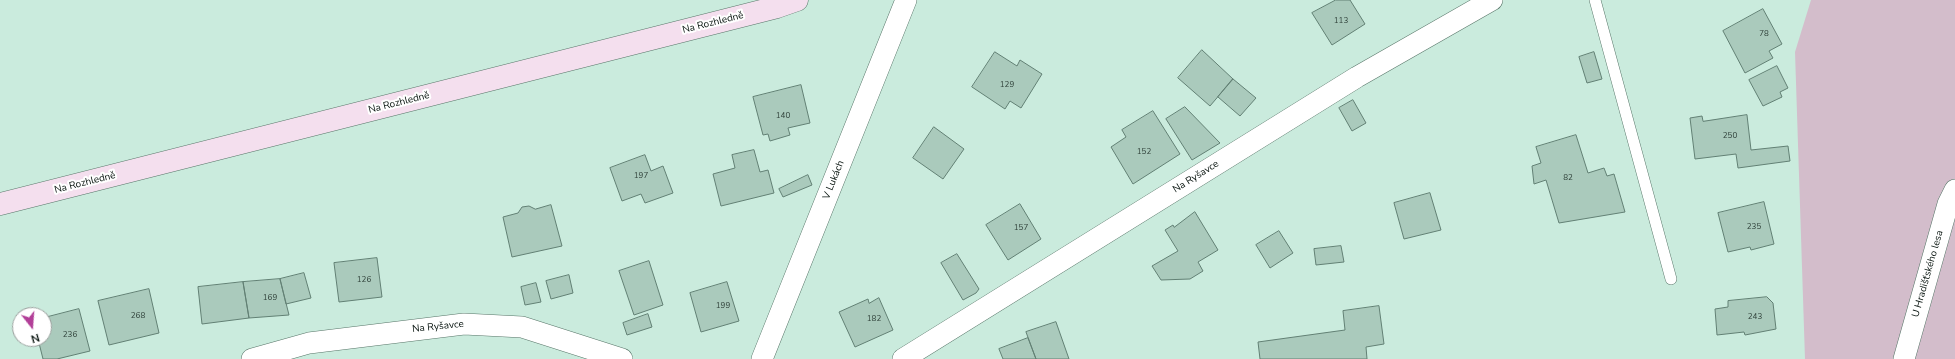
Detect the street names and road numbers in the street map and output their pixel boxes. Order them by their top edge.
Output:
street label: Na Rozhledně [681,10,745,36]
street label: Na Rozhledně [367,90,431,116]
street label: Na Ryšavce [1171,158,1221,196]
street label: V Lukách [821,159,847,201]
street label: Na Rozhledně [53,170,117,196]
street label: U Hradišťského lesa [1910,229,1946,319]
street label: Na Ryšavce [412,318,464,336]

